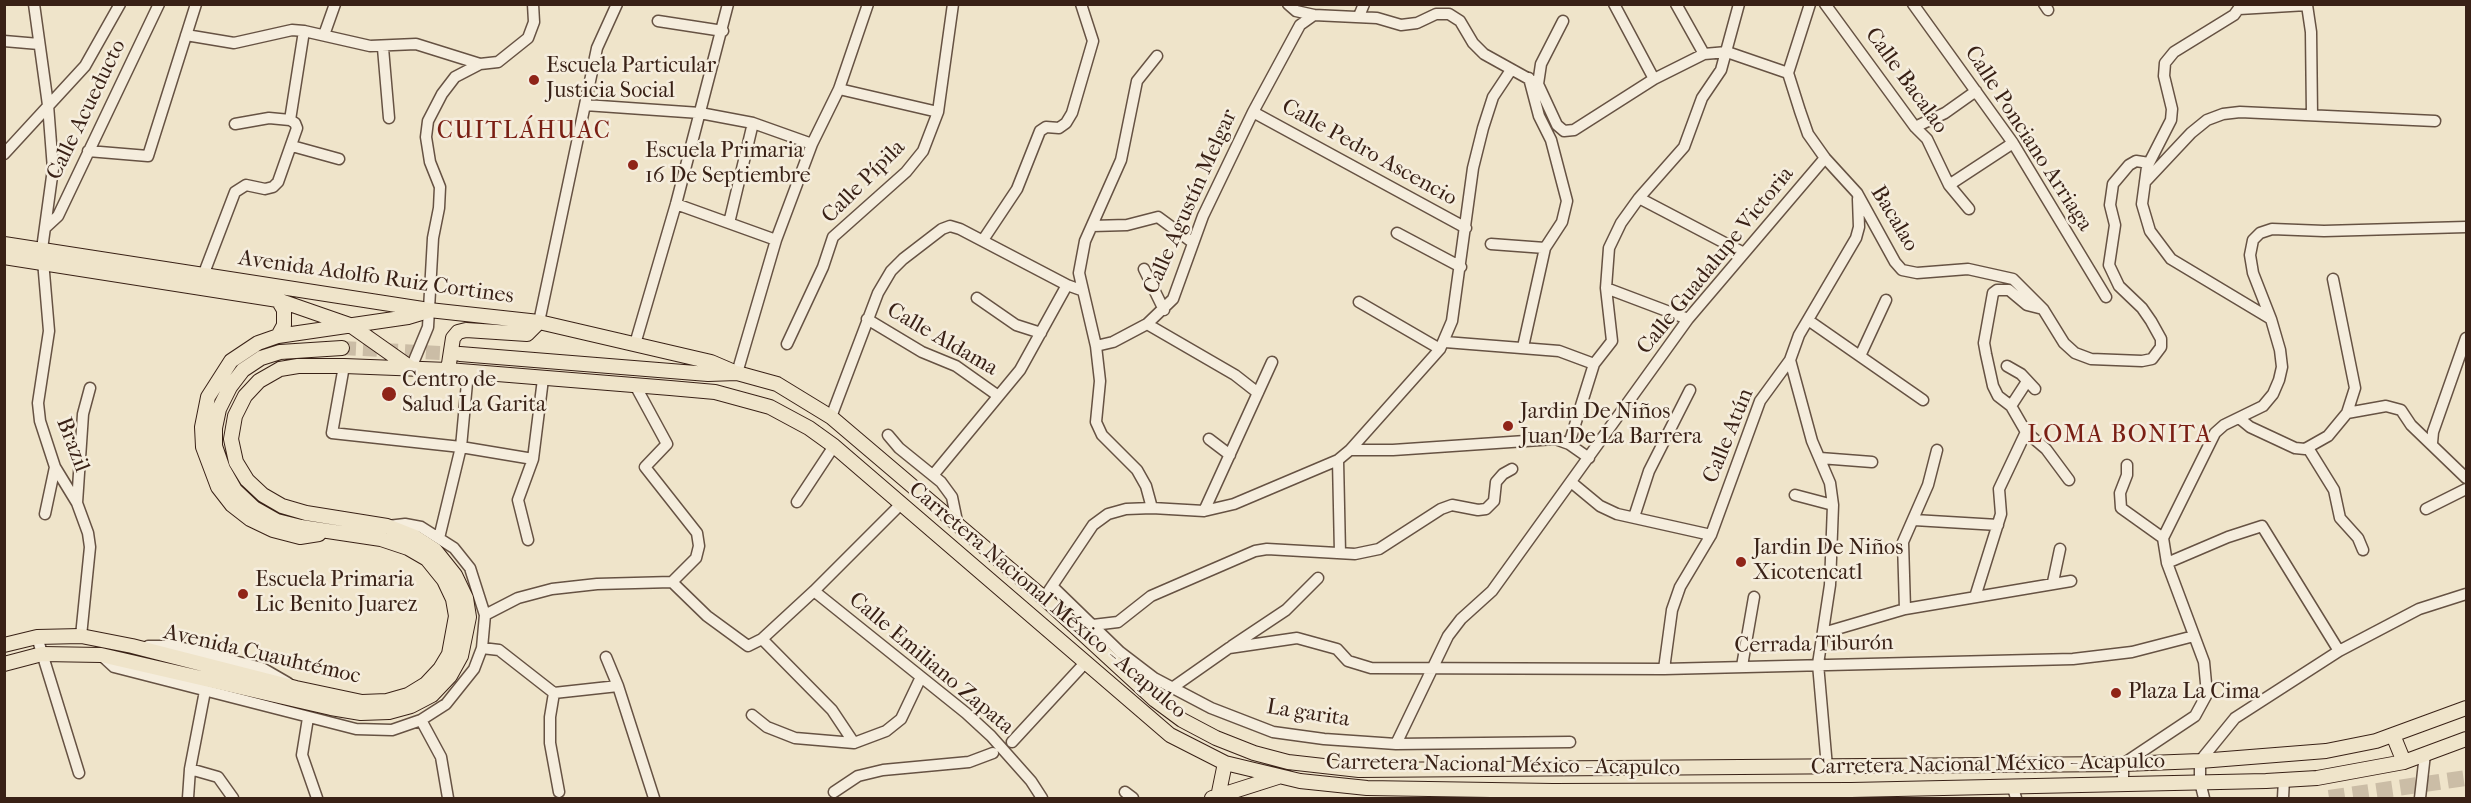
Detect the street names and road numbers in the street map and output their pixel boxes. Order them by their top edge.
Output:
street label: Calle Bacalao [1859,23,1953,139]
street label: Calle Acueducto [42,36,132,184]
street label: Calle Ponciano Arriaga [1958,41,2098,237]
street label: Calle Pedro Ascencio [1277,94,1461,212]
street label: Calle Agustín Melgar [1138,106,1244,298]
street label: Calle Pípila [817,135,911,229]
street label: Calle Guadalupe Victoria [1632,162,1800,360]
street label: Bacalao [1864,181,1924,257]
street label: Avenida Adolfo Ruiz Cortines [237,246,515,310]
street label: Calle Aldama [882,298,1002,382]
street label: Calle Atún [1698,385,1760,487]
street label: Brazil [50,414,94,476]
street label: Carretera Nacional México - Acapulco [903,477,1191,725]
street label: Calle Emiliano Zapata [843,587,1019,741]
street label: Avenida Cuauhtémoc [161,620,363,690]
street label: Cerrada Tiburón [1734,630,1894,660]
street label: La garita [1265,694,1351,734]
street label: Carretera Nacional México - Acapulco [1811,749,2165,781]
street label: Carretera Nacional México - Acapulco [1326,750,1680,782]

